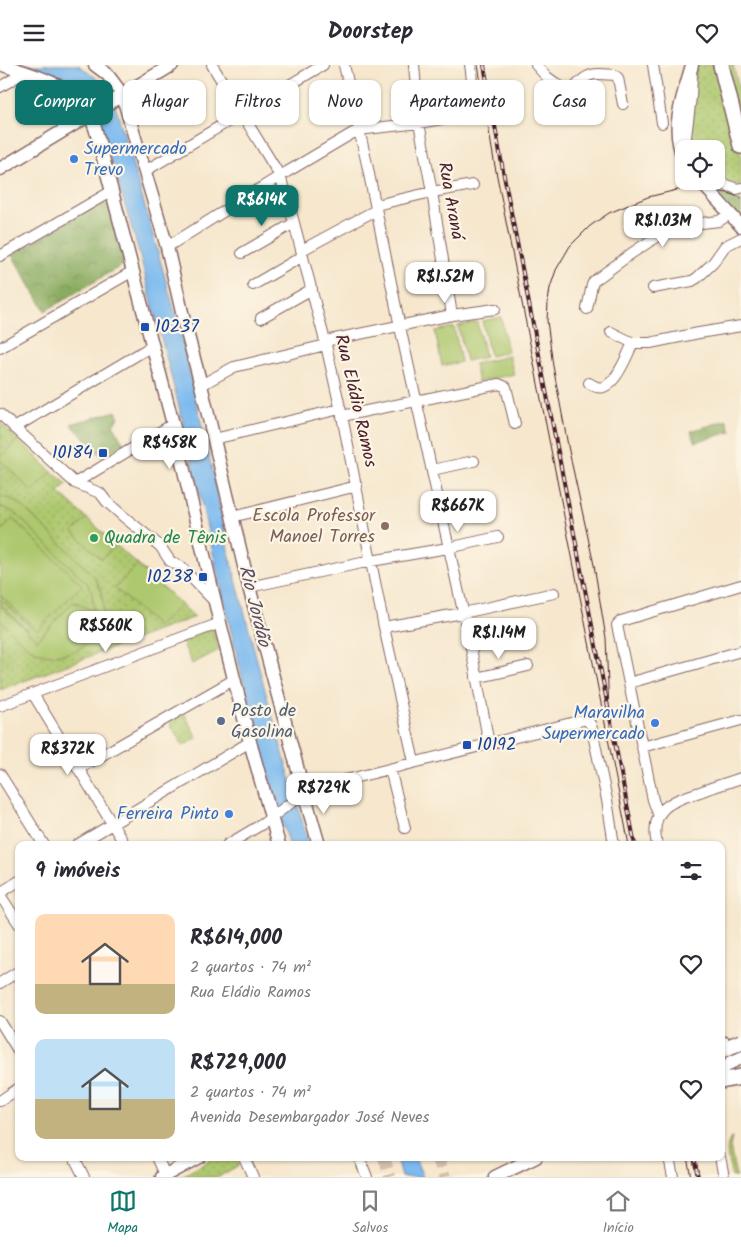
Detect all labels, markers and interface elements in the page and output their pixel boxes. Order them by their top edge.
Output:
text: Doorstep [328,15,413,50]
icon: menu [20,19,48,47]
icon: heart [693,19,721,47]
chip: Comprar [15,80,113,125]
chip: Alugar [123,80,206,125]
chip: Filtros [216,80,299,125]
chip: Novo [309,80,381,125]
chip: Apartamento [391,80,524,125]
chip: Casa [534,80,605,125]
place label: Supermercado Trevo [84,135,187,185]
map controls [675,140,725,190]
button: locate [675,140,725,190]
marker: Supermercado Trevo [68,153,80,165]
street label: Rua Araná [429,160,471,244]
pin: R$614K [221,185,303,227]
text: R$614K [237,188,287,213]
pin: R$1.03M [617,205,709,248]
text: R$1.03M [635,209,691,234]
pin: R$1.52M [399,261,491,304]
text: R$1.52M [416,265,474,290]
place label: 10237 [155,313,199,342]
marker: 10237 [139,321,151,333]
street label: Rua Eládio Ramos [326,331,384,471]
pin: R$458K [129,427,211,470]
text: R$458K [143,431,197,456]
place label: 10184 [52,439,93,468]
marker: 10184 [97,447,109,459]
pin: R$667K [417,491,499,533]
text: R$667K [431,494,485,519]
place label: Escola Professor Manoel Torres [252,502,376,552]
marker: Escola Professor Manoel Torres [379,520,391,532]
place label: Quadra de Tênis [104,524,227,553]
marker: Quadra de Tênis [88,532,100,544]
water label: Rio Jordão [229,562,279,651]
place label: 10238 [147,563,193,592]
marker: 10238 [197,571,209,583]
pin: R$560K [65,611,147,653]
text: R$560K [79,614,133,639]
pin: R$1.14M [453,617,545,660]
text: R$1.14M [472,621,526,646]
place label: Posto de Gasolina [231,697,296,747]
place label: Maravilha Supermercado [542,699,645,749]
marker: Posto de Gasolina [215,715,227,727]
marker: Maravilha Supermercado [649,717,661,729]
place label: 10192 [477,731,517,760]
pin: R$372K [27,733,109,776]
text: R$372K [41,737,95,762]
marker: 10192 [461,739,473,751]
pin: R$729K [283,773,365,815]
text: R$729K [297,776,351,801]
place label: Ferreira Pinto [117,800,219,829]
marker: Ferreira Pinto [223,808,235,820]
text: 9 imóveis [35,855,120,888]
icon: filters [677,857,705,885]
text: R$614,000 [190,922,282,955]
icon: home [75,934,135,994]
icon: heart [677,950,705,978]
text: 2 quartos · 74 m² [190,955,311,980]
text: Rua Eládio Ramos [190,980,311,1005]
text: R$729,000 [190,1047,286,1080]
icon: home [75,1059,135,1119]
icon: heart [677,1075,705,1103]
text: 2 quartos · 74 m² [190,1080,311,1105]
text: Avenida Desembargador José Neves [190,1105,429,1130]
tab: Mapa [107,1187,138,1239]
tab: Salvos [353,1187,388,1239]
tab: Início [603,1187,634,1239]

